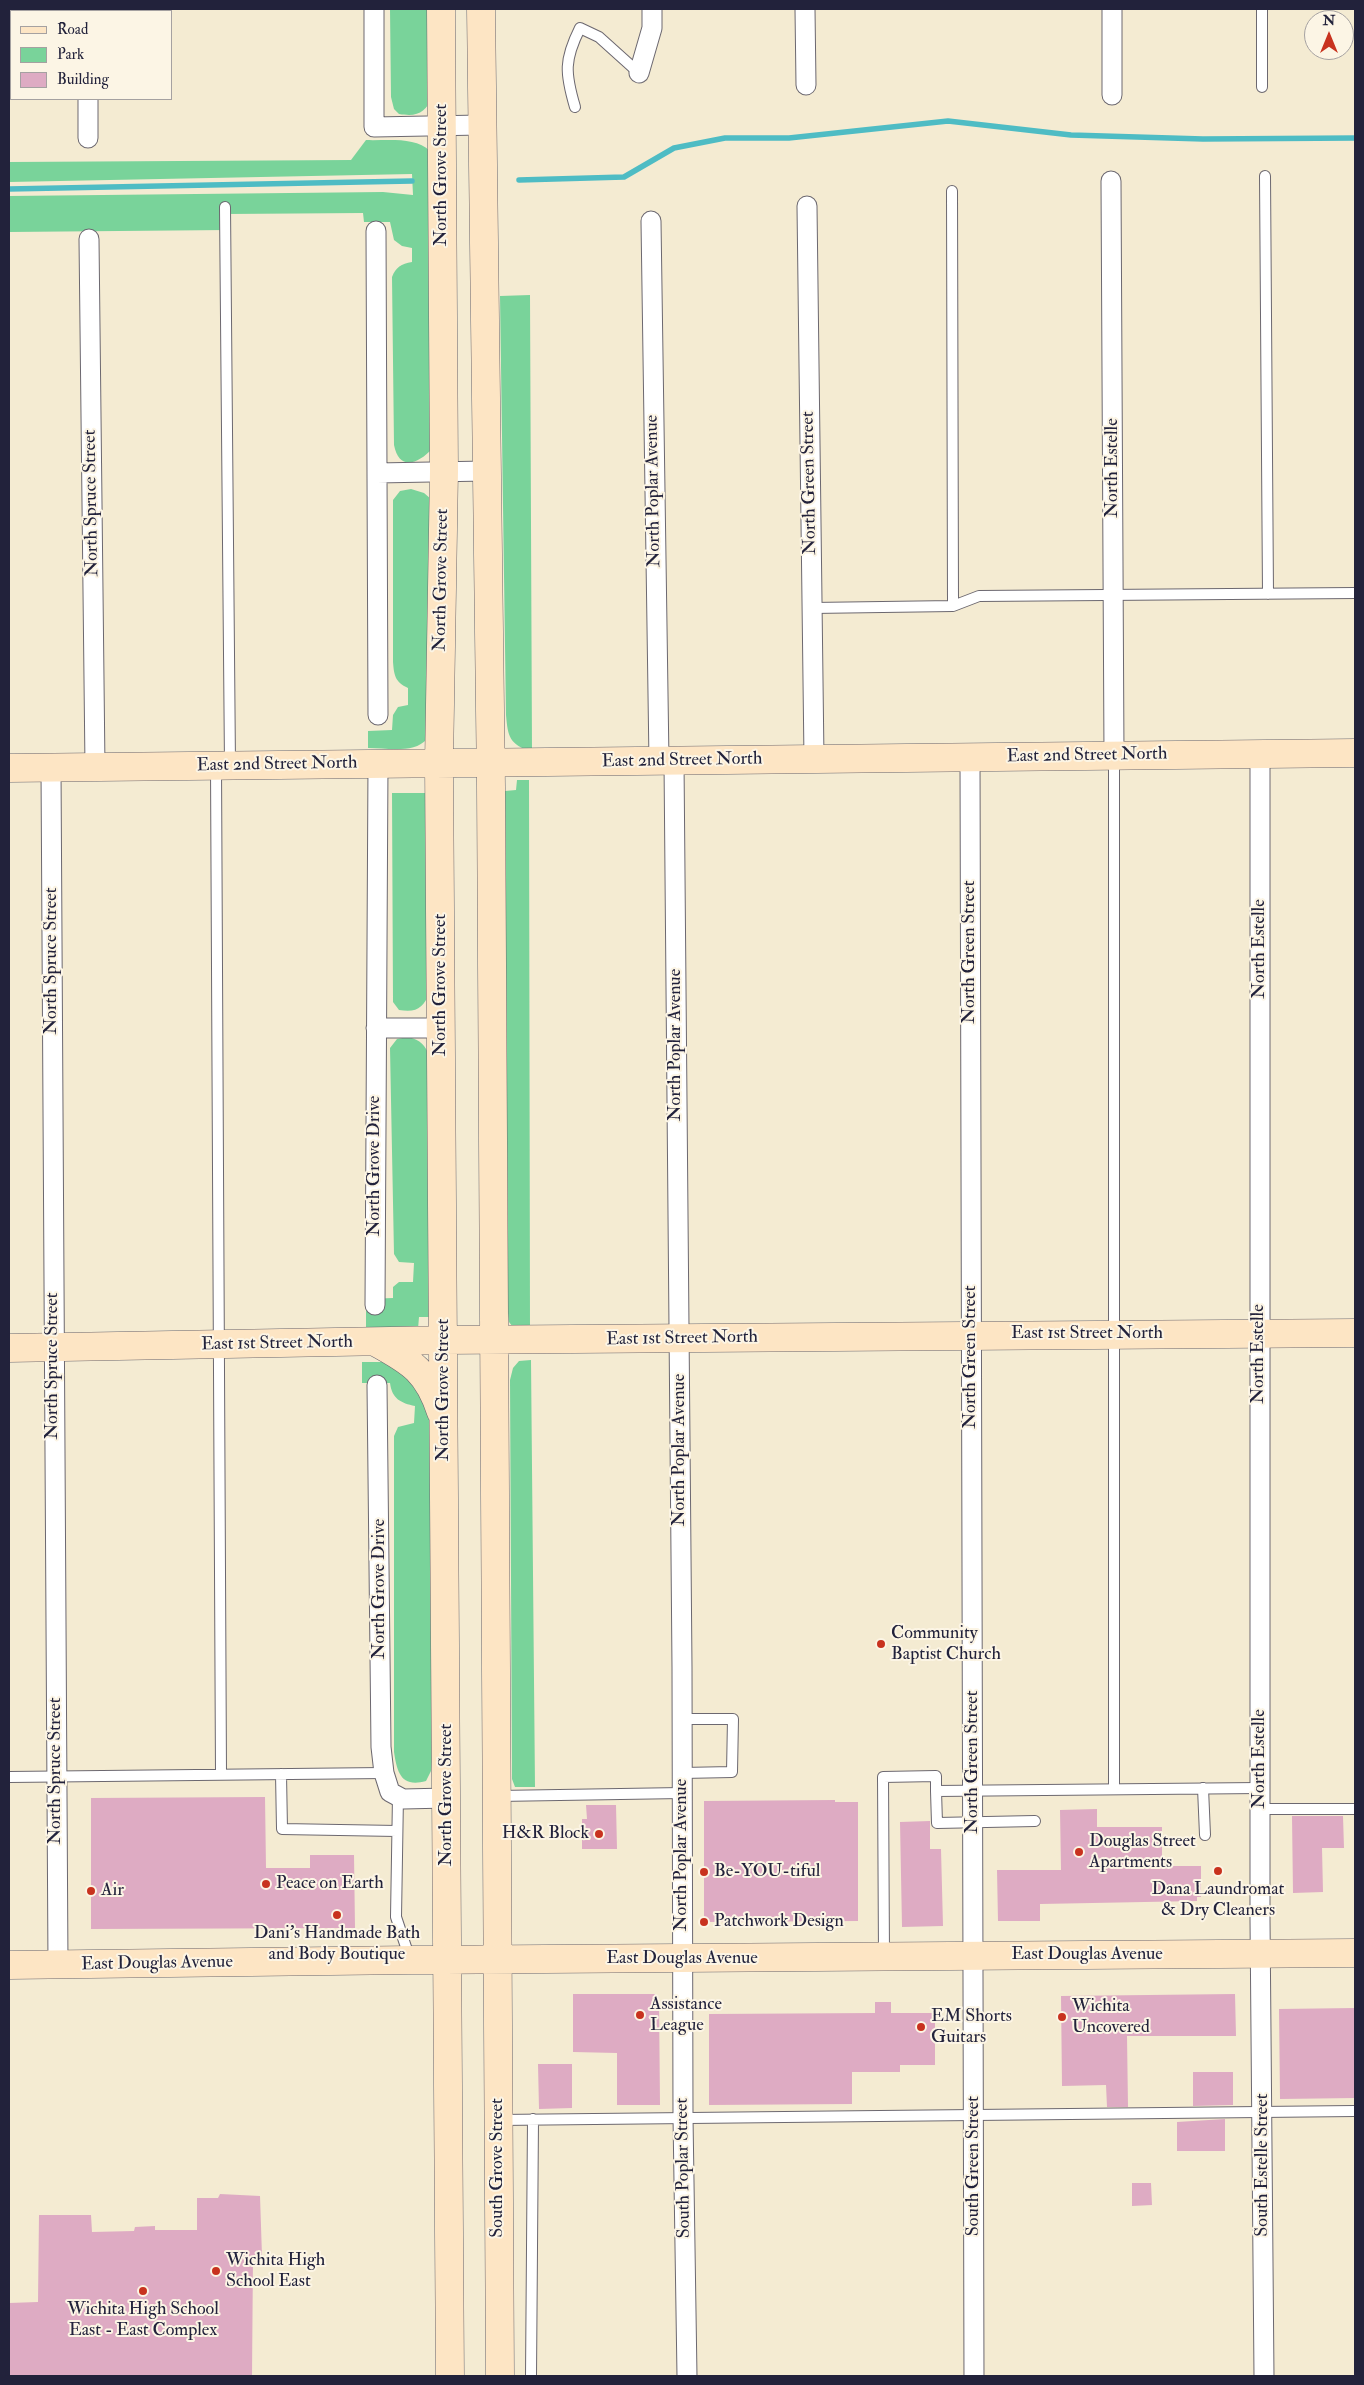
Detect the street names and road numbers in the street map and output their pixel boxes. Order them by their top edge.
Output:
street label: North Grove Street [431,104,453,246]
street label: North Green Street [798,411,822,555]
street label: North Poplar Avenue [642,415,666,567]
street label: North Estelle [1102,418,1124,518]
street label: North Spruce Street [80,429,104,577]
street label: North Grove Street [430,508,454,652]
street label: East 2nd Street North [1006,744,1168,768]
street label: East 2nd Street North [601,749,763,773]
street label: East 2nd Street North [196,753,358,777]
street label: North Green Street [959,880,981,1024]
street label: North Spruce Street [41,887,63,1035]
street label: North Estelle [1249,899,1271,999]
street label: North Grove Street [430,914,452,1056]
street label: North Poplar Avenue [665,969,687,1121]
street label: North Grove Drive [364,1096,386,1236]
street label: North Green Street [960,1285,982,1429]
street label: North Spruce Street [42,1292,64,1440]
street label: North Estelle [1248,1304,1270,1404]
street label: North Grove Street [433,1319,455,1461]
street label: East 1st Street North [1011,1323,1163,1345]
street label: East 1st Street North [606,1327,758,1351]
street label: East 1st Street North [201,1332,353,1356]
street label: North Poplar Avenue [669,1374,691,1526]
street label: North Grove Drive [369,1519,391,1659]
street label: North Green Street [962,1690,984,1834]
street label: North Spruce Street [45,1697,67,1845]
street label: North Estelle [1249,1709,1271,1809]
street label: North Grove Street [436,1724,458,1866]
street label: North Poplar Avenue [671,1779,693,1931]
street label: East Douglas Avenue [1011,1944,1163,1966]
street label: East Douglas Avenue [606,1948,758,1970]
street label: East Douglas Avenue [81,1952,233,1976]
street label: South Estelle Street [1252,2093,1274,2237]
street label: South Green Street [963,2096,985,2236]
street label: South Grove Street [487,2098,509,2238]
street label: South Poplar Street [672,2098,696,2238]

